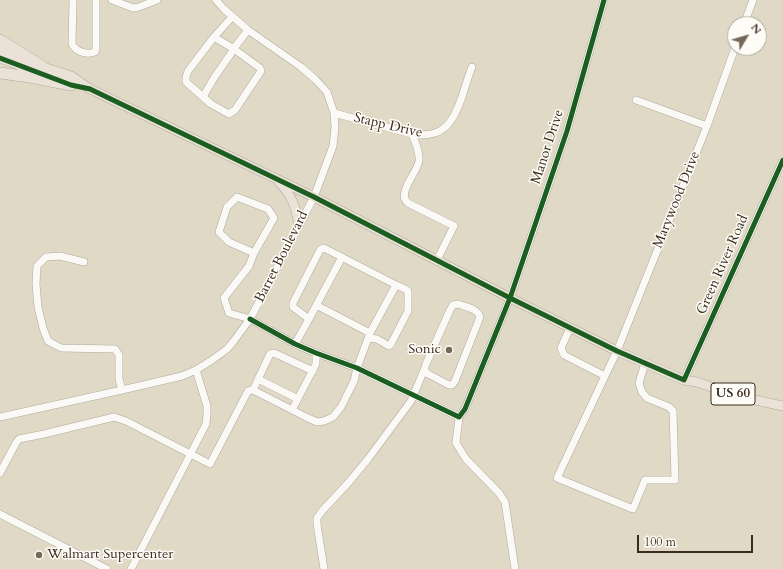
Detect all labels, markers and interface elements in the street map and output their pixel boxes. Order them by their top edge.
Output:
north arrow [727,16,767,56]
text: N [747,21,765,37]
street label: Manor Drive [528,108,568,186]
street label: Stapp Drive [352,110,424,142]
street label: Marywood Drive [650,149,704,251]
street label: Barret Boulevard [252,208,312,306]
street label: Green River Road [693,213,753,317]
place label: Sonic [408,342,441,358]
marker: Sonic [444,345,454,355]
road number: US 60 [711,383,755,405]
scale bar [639,527,755,553]
text: 100 m [644,534,676,550]
place label: Walmart Supercenter [47,547,173,563]
marker: Walmart Supercenter [34,550,44,560]

